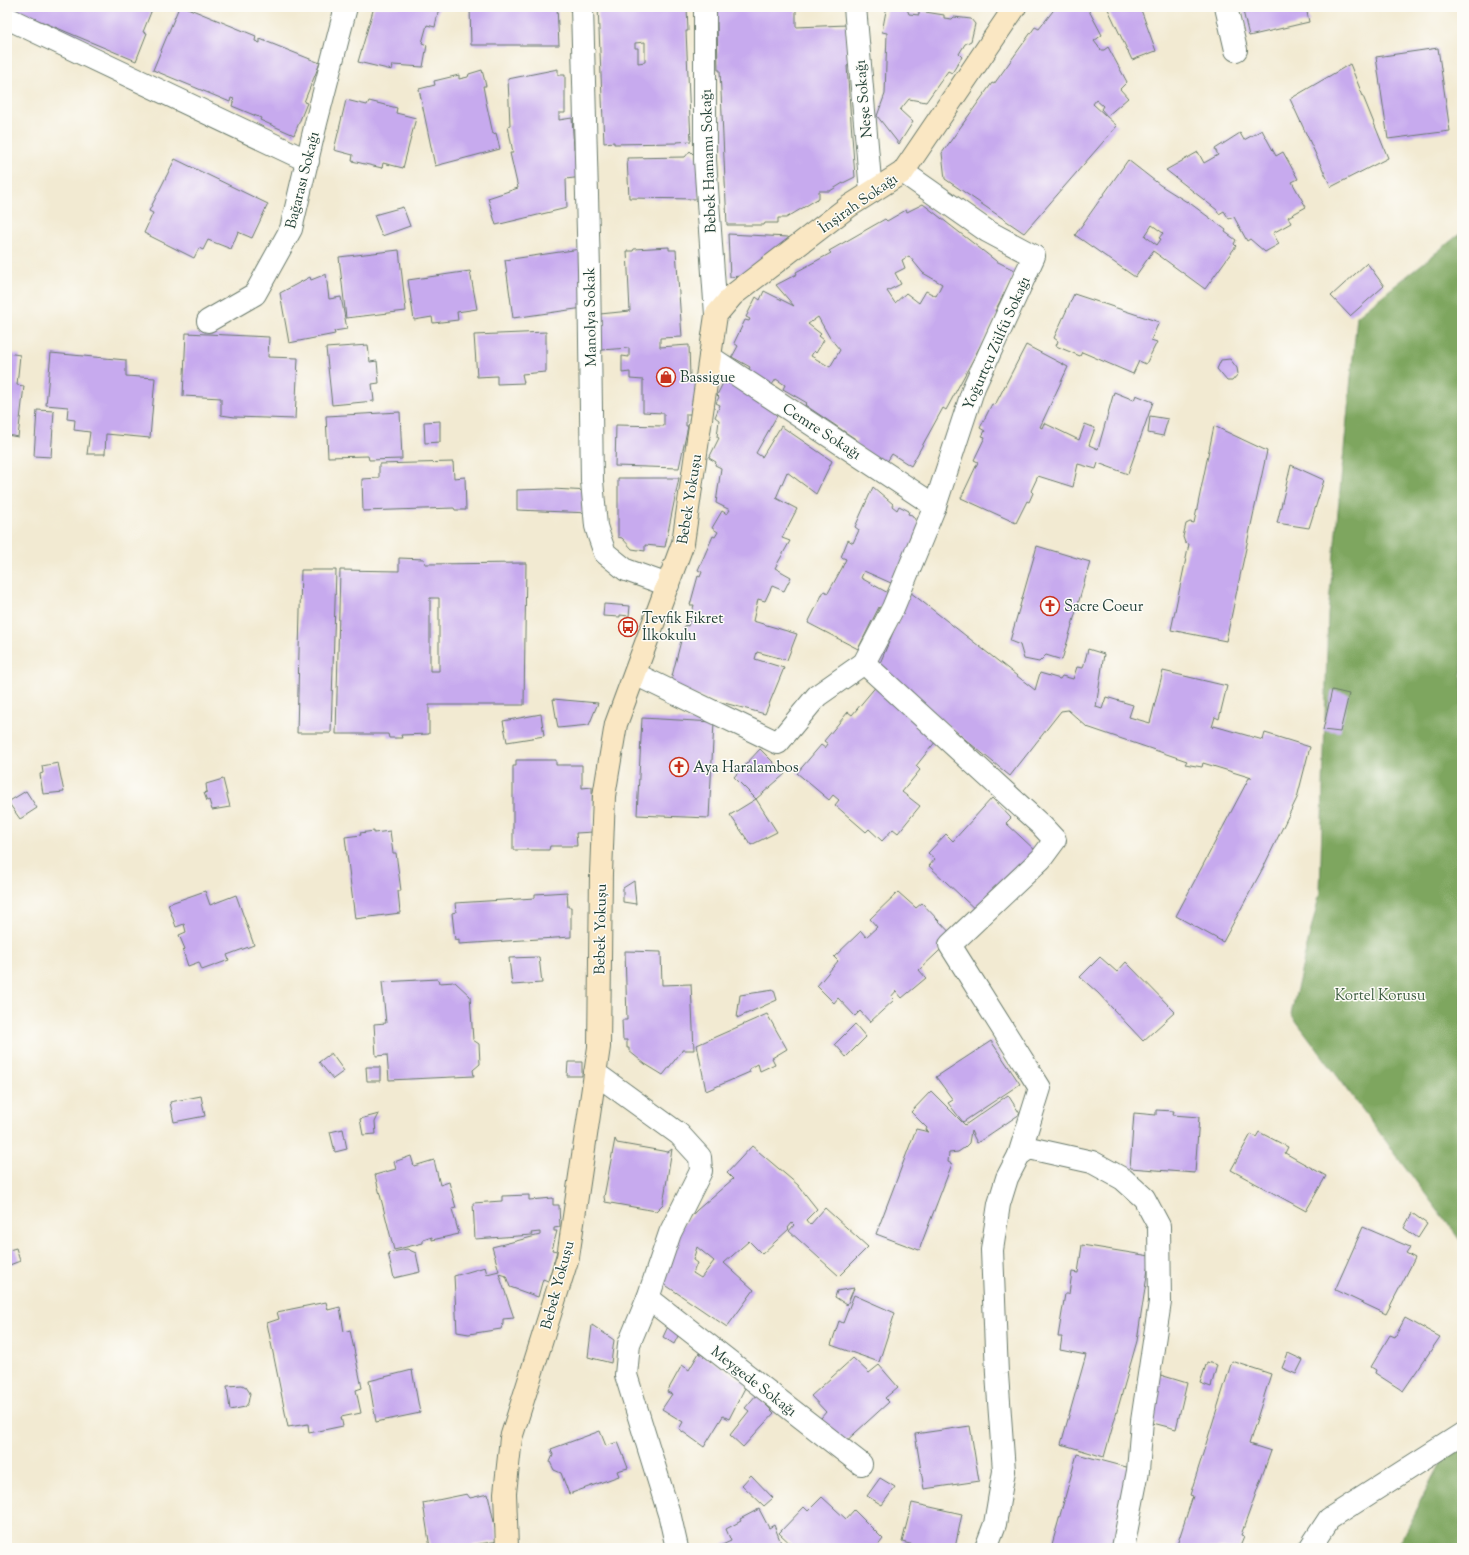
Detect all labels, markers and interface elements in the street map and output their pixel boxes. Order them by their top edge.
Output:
street label: Neşe Sokağı [851,59,878,139]
street label: Bebek Hamamı Sokağı [696,88,723,233]
street label: Bağarası Sokağı [281,129,326,231]
street label: İnşirah Sokağı [815,168,903,239]
street label: Manolya Sokak [580,267,603,367]
street label: Yoğurtçu Zülfü Sokağı [958,273,1036,414]
shop icon: Bassigue [655,366,677,388]
place label: Bassigue [680,368,735,389]
street label: Cemre Sokağı [778,399,865,466]
street label: Bebek Yokuşu [673,452,708,546]
church icon: Sacre Coeur [1039,595,1061,617]
place label: Sacre Coeur [1064,597,1144,618]
place label: Tevfik Fikret İlkokulu [642,609,723,647]
bus stop icon: Tevfik Fikret İlkokulu [617,616,639,638]
church icon: Aya Haralambos [668,756,690,778]
place label: Aya Haralambos [693,758,799,779]
street label: Bebek Yokuşu [590,883,613,975]
park label: Kortel Korusu [1335,986,1426,1007]
street label: Bebek Yokuşu [537,1238,580,1332]
street label: Meygede Sokağı [706,1342,800,1422]

